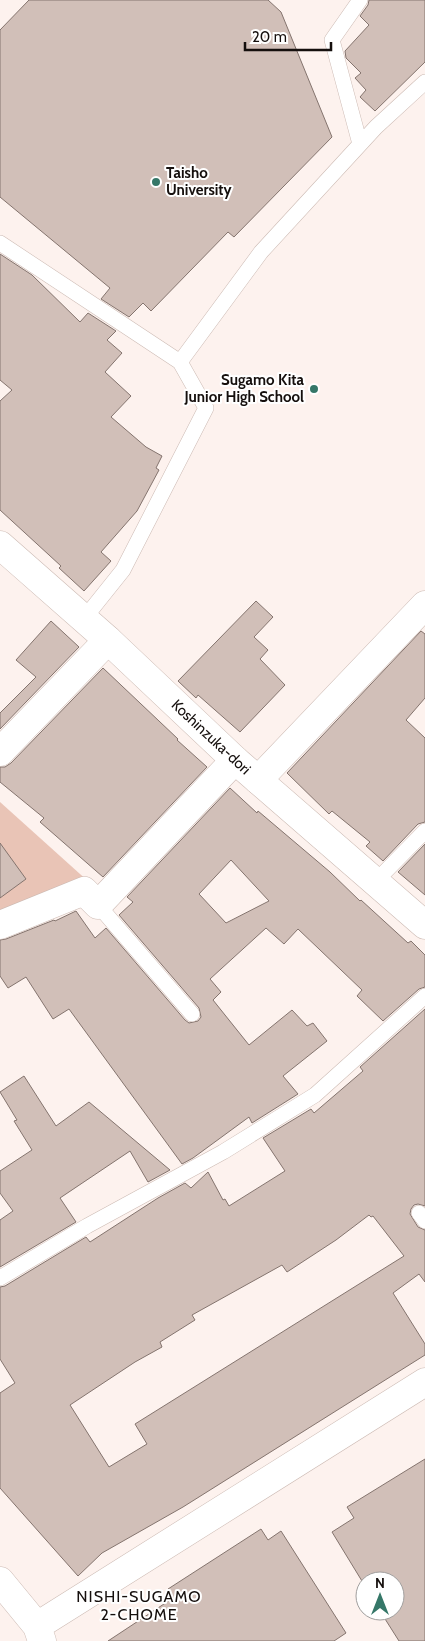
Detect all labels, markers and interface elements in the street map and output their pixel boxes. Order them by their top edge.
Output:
scale bar [245,20,331,52]
text: 20 m [252,28,287,46]
place label: Taisho University [166,164,232,199]
marker: Taisho University [150,176,162,188]
place label: Sugamo Kita Junior High School [184,371,305,406]
marker: Sugamo Kita Junior High School [308,383,320,395]
street label: Koshinzuka-dori [168,696,254,778]
north arrow [355,1571,405,1621]
text: N [375,1574,385,1592]
district label: NISHI-SUGAMO 2-CHOME [76,1587,202,1624]

